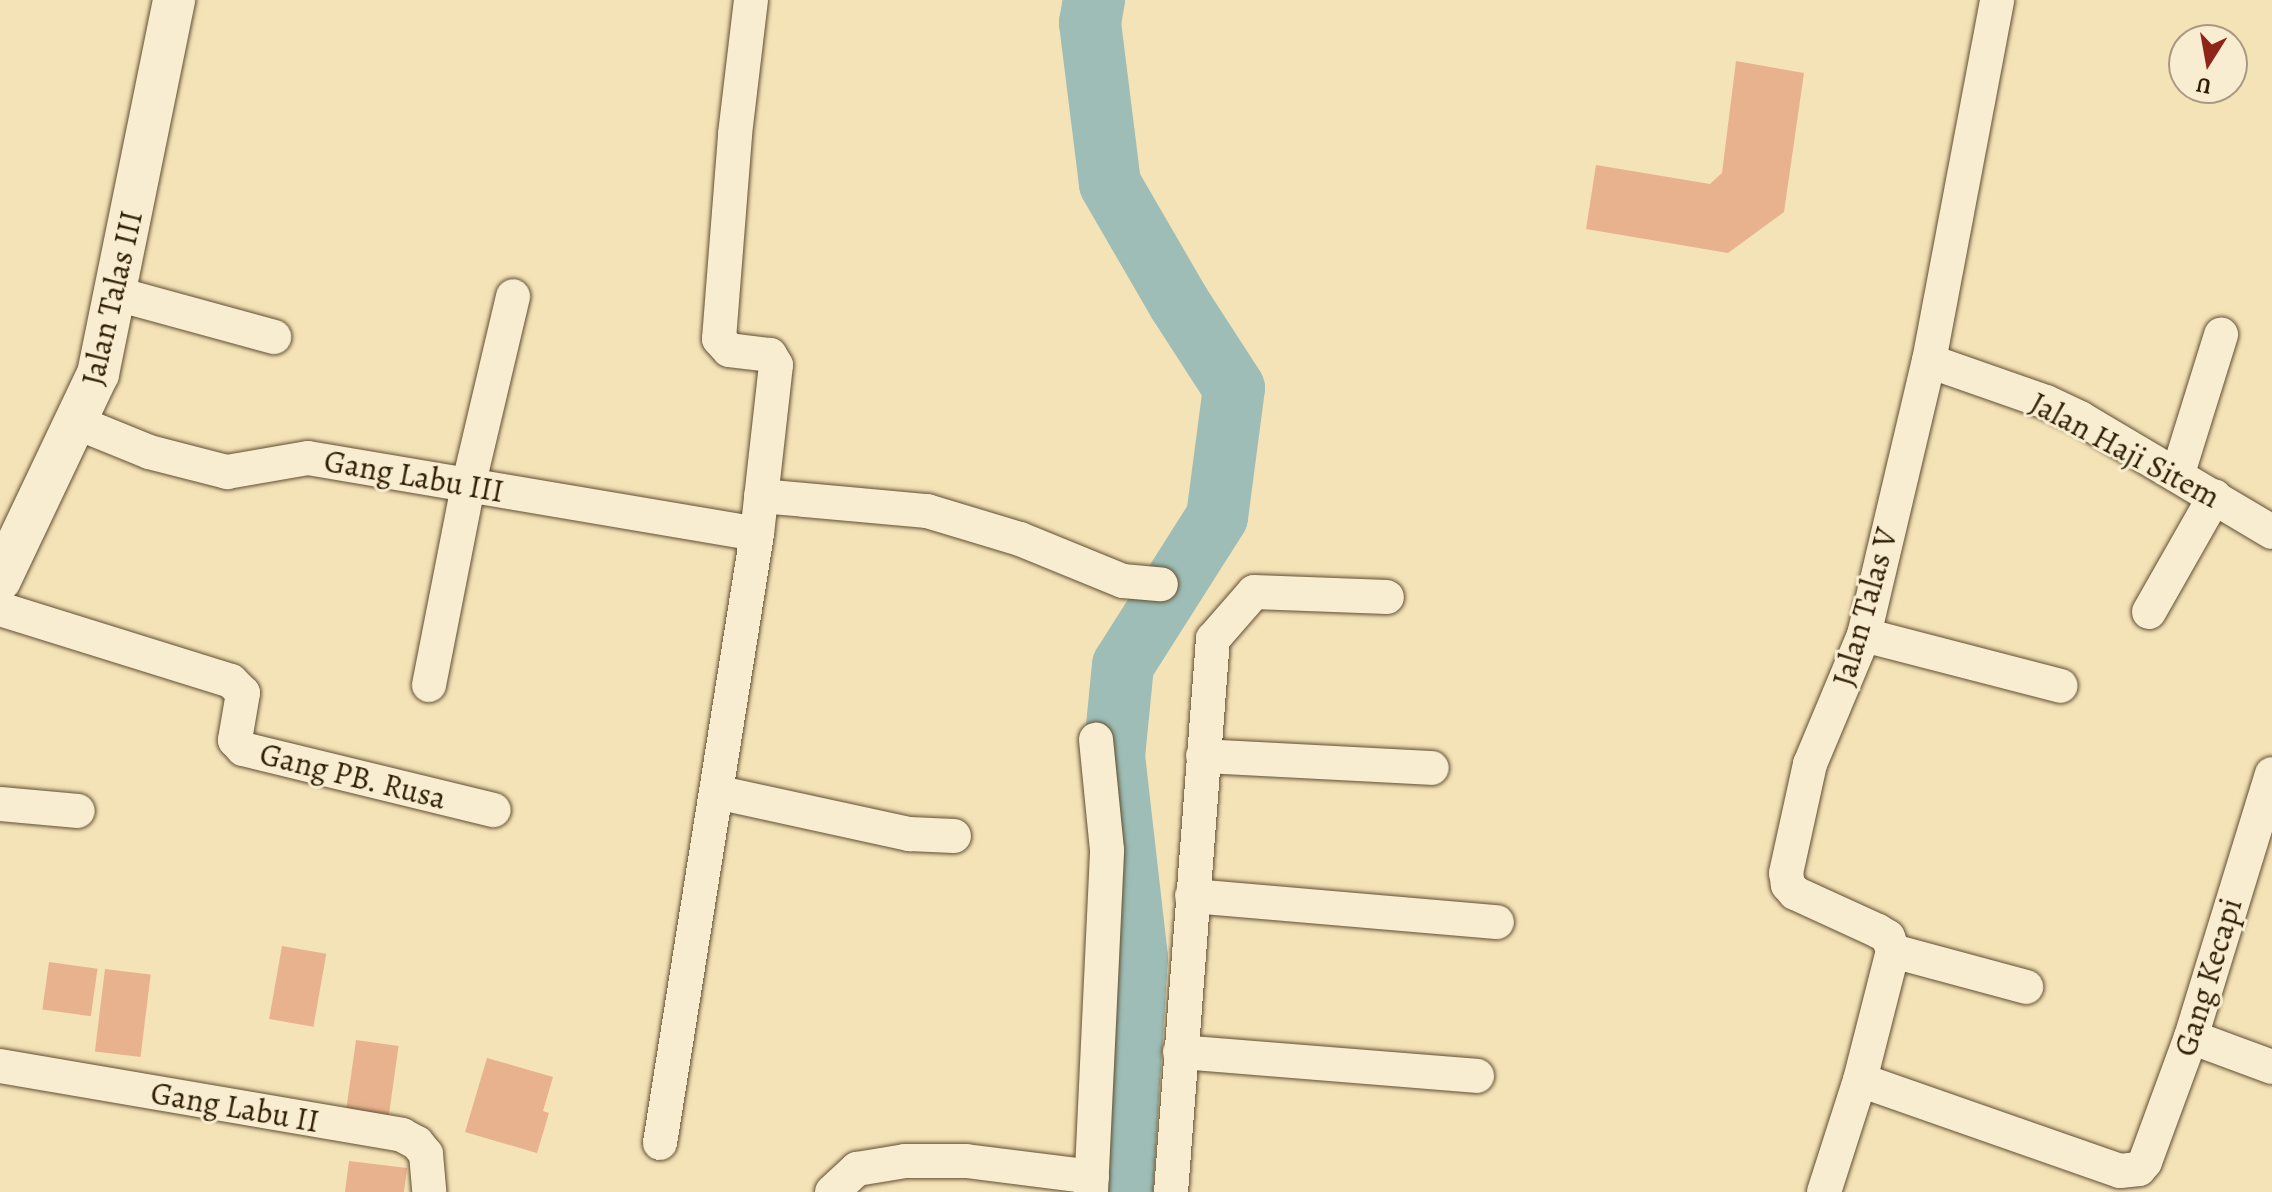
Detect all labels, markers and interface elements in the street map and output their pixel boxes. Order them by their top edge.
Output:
north arrow [2168,24,2248,104]
text: U [2194,69,2214,102]
street label: Jalan Talas III [73,207,151,389]
street label: Jalan Haji Sitem [2023,384,2227,516]
street label: Gang Labu III [321,441,507,511]
street label: Jalan Talas V [1824,523,1906,691]
street label: Gang PB. Rusa [256,734,450,818]
street label: Gang Kecapi [2166,893,2250,1061]
street label: Gang Labu II [148,1073,322,1141]

